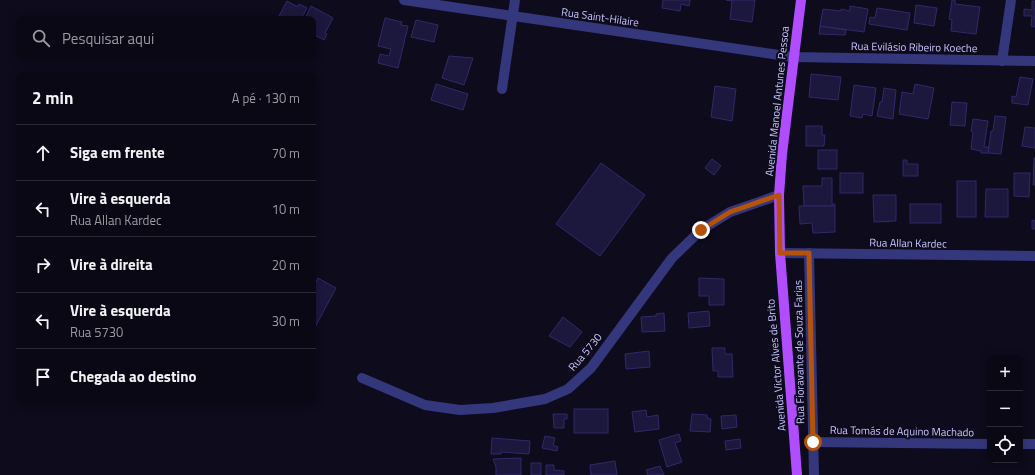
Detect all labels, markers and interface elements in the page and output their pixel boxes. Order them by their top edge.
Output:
street label: Rua Saint-Hilaire [560,4,640,30]
search box [16,16,316,60]
street label: Avenida Manoel Antunes Pessoa [761,25,793,177]
icon: search [30,27,52,49]
text: Pesquisar aqui [62,27,154,50]
street label: Rua Evilásio Ribeiro Koeche [851,38,978,56]
text: 2 min [32,85,73,111]
text: A pé · 130 m [232,88,300,108]
text: Siga em frente [70,141,165,164]
icon: ahead [32,142,54,164]
text: 70 m [272,143,300,163]
text: Vire à esquerda [70,187,171,210]
icon: left [32,198,54,220]
text: 10 m [272,199,300,219]
text: Rua Allan Kardec [70,210,162,230]
route end [692,221,710,239]
street label: Rua Allan Kardec [869,234,947,252]
text: Vire à direita [70,253,153,276]
icon: right [32,254,54,276]
text: 20 m [272,255,300,275]
street label: Rua Fioravante de Souza Farias [790,280,808,424]
street label: Avenida Victor Alves de Brito [762,298,790,432]
text: Vire à esquerda [70,299,171,322]
icon: left [32,310,54,332]
text: 30 m [272,311,300,331]
text: Rua 5730 [70,322,123,342]
street label: Rua 5730 [564,330,606,374]
map controls [987,355,1023,463]
button: + [987,355,1023,391]
text: Chegada ao destino [70,365,196,388]
icon: arrive [32,366,54,388]
button: − [987,391,1023,427]
street label: Rua Tomás de Aquino Machado [830,422,975,440]
button: locate [987,427,1023,463]
route start [804,433,822,451]

